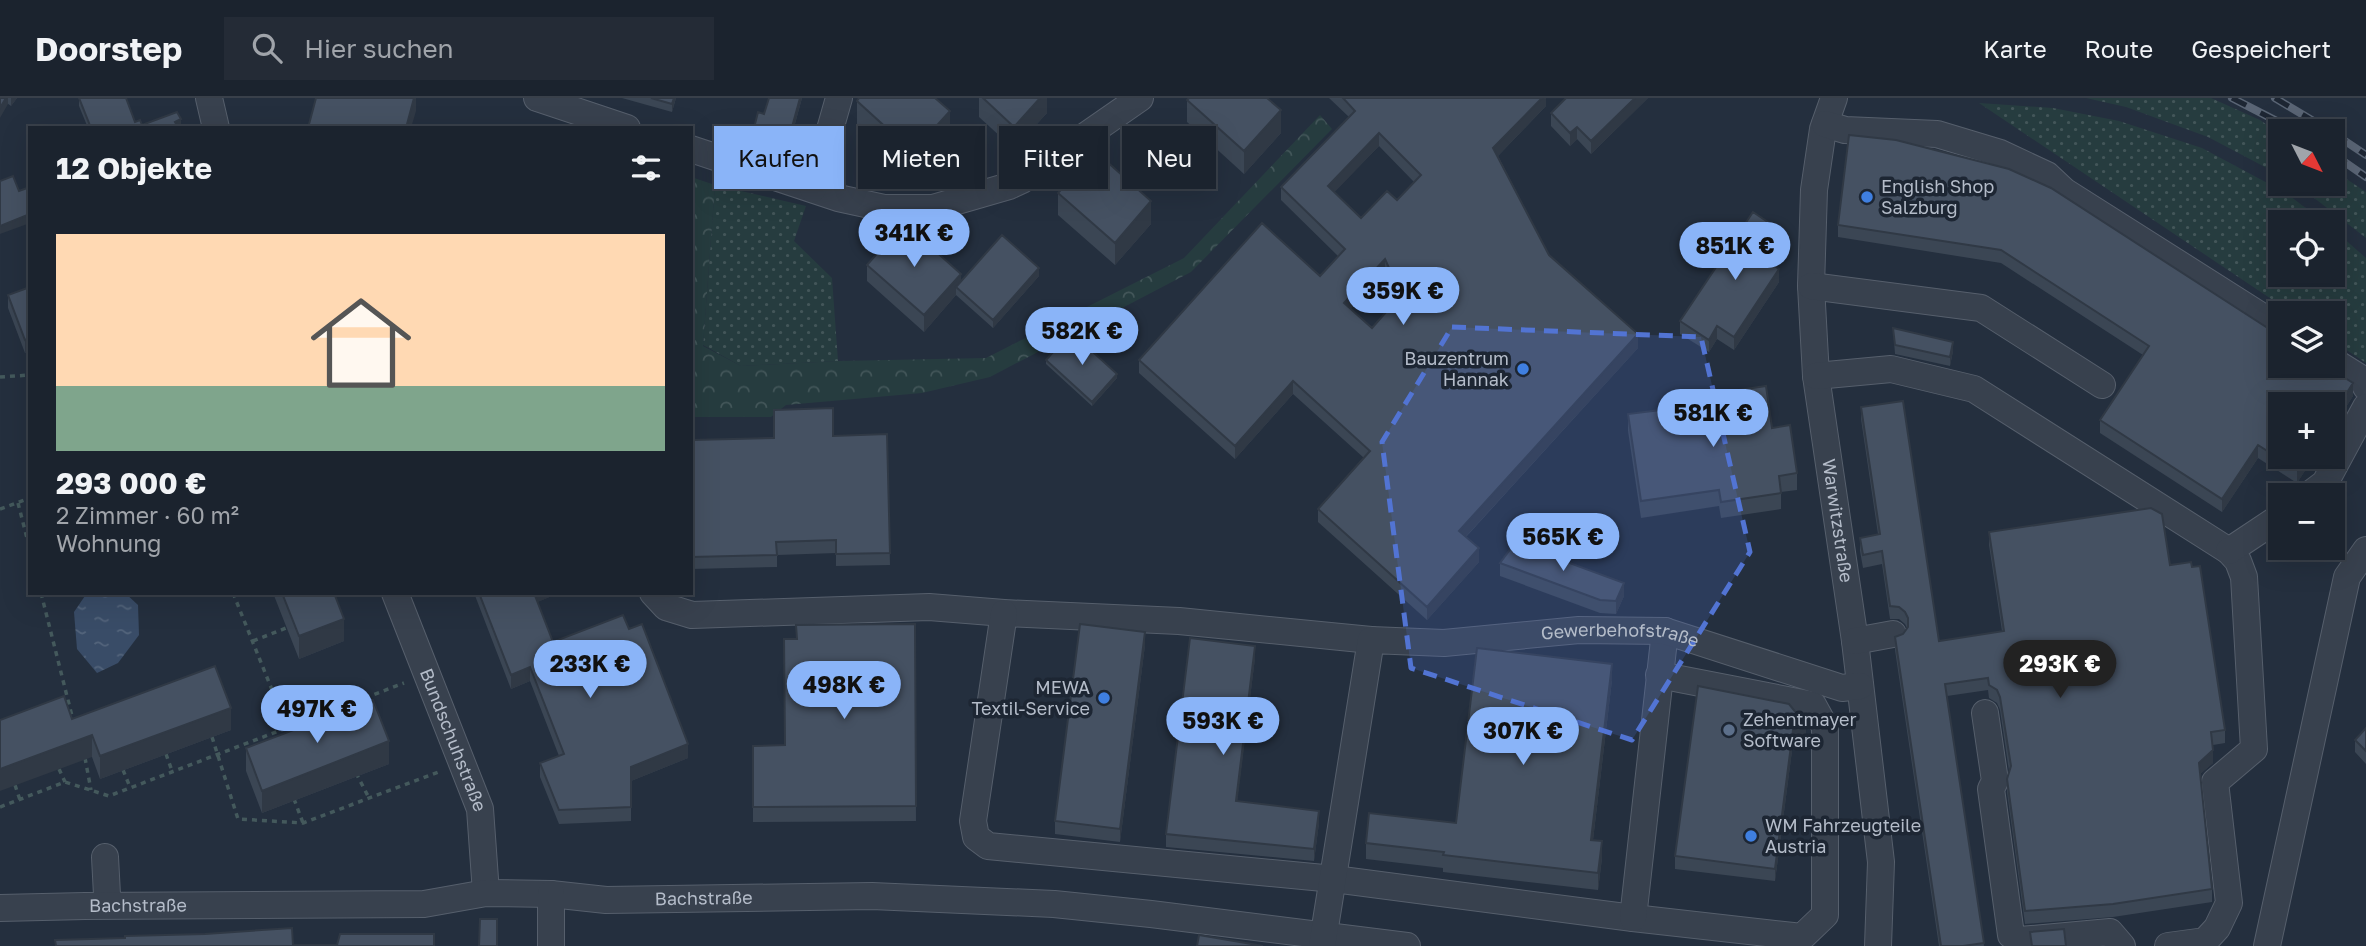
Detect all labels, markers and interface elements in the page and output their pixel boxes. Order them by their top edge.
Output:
search box [224,17,714,80]
text: Doorstep [35,29,182,68]
icon: search [248,29,286,67]
text: Hier suchen [304,33,454,64]
text: Karte [1983,34,2047,63]
text: Route [2085,34,2153,63]
text: Gespeichert [2191,34,2331,63]
north arrow [2268,119,2345,196]
map controls [2268,119,2345,560]
chip: Kaufen [714,126,844,189]
chip: Mieten [858,126,985,189]
chip: Filter [999,126,1108,189]
chip: Neu [1122,126,1216,189]
icon: filters [627,149,665,187]
text: 12 Objekte [56,150,212,186]
place label: English Shop Salzburg [1881,175,1994,218]
marker: English Shop Salzburg [1859,189,1875,205]
pin: 341K € [857,209,971,269]
button: locate [2268,210,2345,287]
text: 341K € [875,218,953,246]
pin: 851K € [1678,222,1792,282]
text: 851K € [1695,231,1775,259]
pin: 359K € [1346,268,1460,327]
text: 359K € [1362,276,1444,304]
icon: home [298,280,424,406]
button: layers [2268,301,2345,378]
pin: 582K € [1025,308,1139,367]
text: 582K € [1041,316,1123,344]
place label: Bauzentrum Hannak [1404,347,1509,390]
marker: Bauzentrum Hannak [1515,361,1531,377]
pin: 581K € [1656,390,1770,449]
button: + [2268,392,2345,469]
text: 581K € [1673,398,1753,426]
street label: Warwitzstraße [1818,457,1858,584]
text: 293 000 € [56,465,206,501]
button: − [2268,483,2345,560]
text: 2 Zimmer · 60 m² [56,501,239,529]
pin: 565K € [1506,514,1620,573]
text: 565K € [1522,522,1604,550]
text: Wohnung [56,529,161,557]
street label: Gewerbehofstraße [1540,618,1702,651]
pin: 233K € [533,640,647,700]
pin: 293K € [2003,640,2117,700]
text: 233K € [550,649,630,677]
text: 293K € [2019,649,2101,677]
pin: 498K € [787,662,901,721]
street label: Bundschuhstraße [416,665,492,814]
text: 498K € [803,670,885,698]
place label: MEWA Textil-Service [972,676,1090,719]
pin: 497K € [260,686,374,745]
marker: MEWA Textil-Service [1096,690,1112,706]
text: 497K € [277,694,357,722]
pin: 593K € [1166,698,1280,757]
text: 593K € [1182,706,1264,734]
pin: 307K € [1466,708,1580,767]
place label: Zehentmayer Software [1743,708,1856,751]
text: 307K € [1483,716,1563,744]
marker: Zehentmayer Software [1721,722,1737,738]
place label: WM Fahrzeugteile Austria [1765,814,1921,857]
marker: WM Fahrzeugteile Austria [1743,828,1759,844]
street label: Bachstraße [655,886,753,909]
street label: Bachstraße [89,893,187,916]

